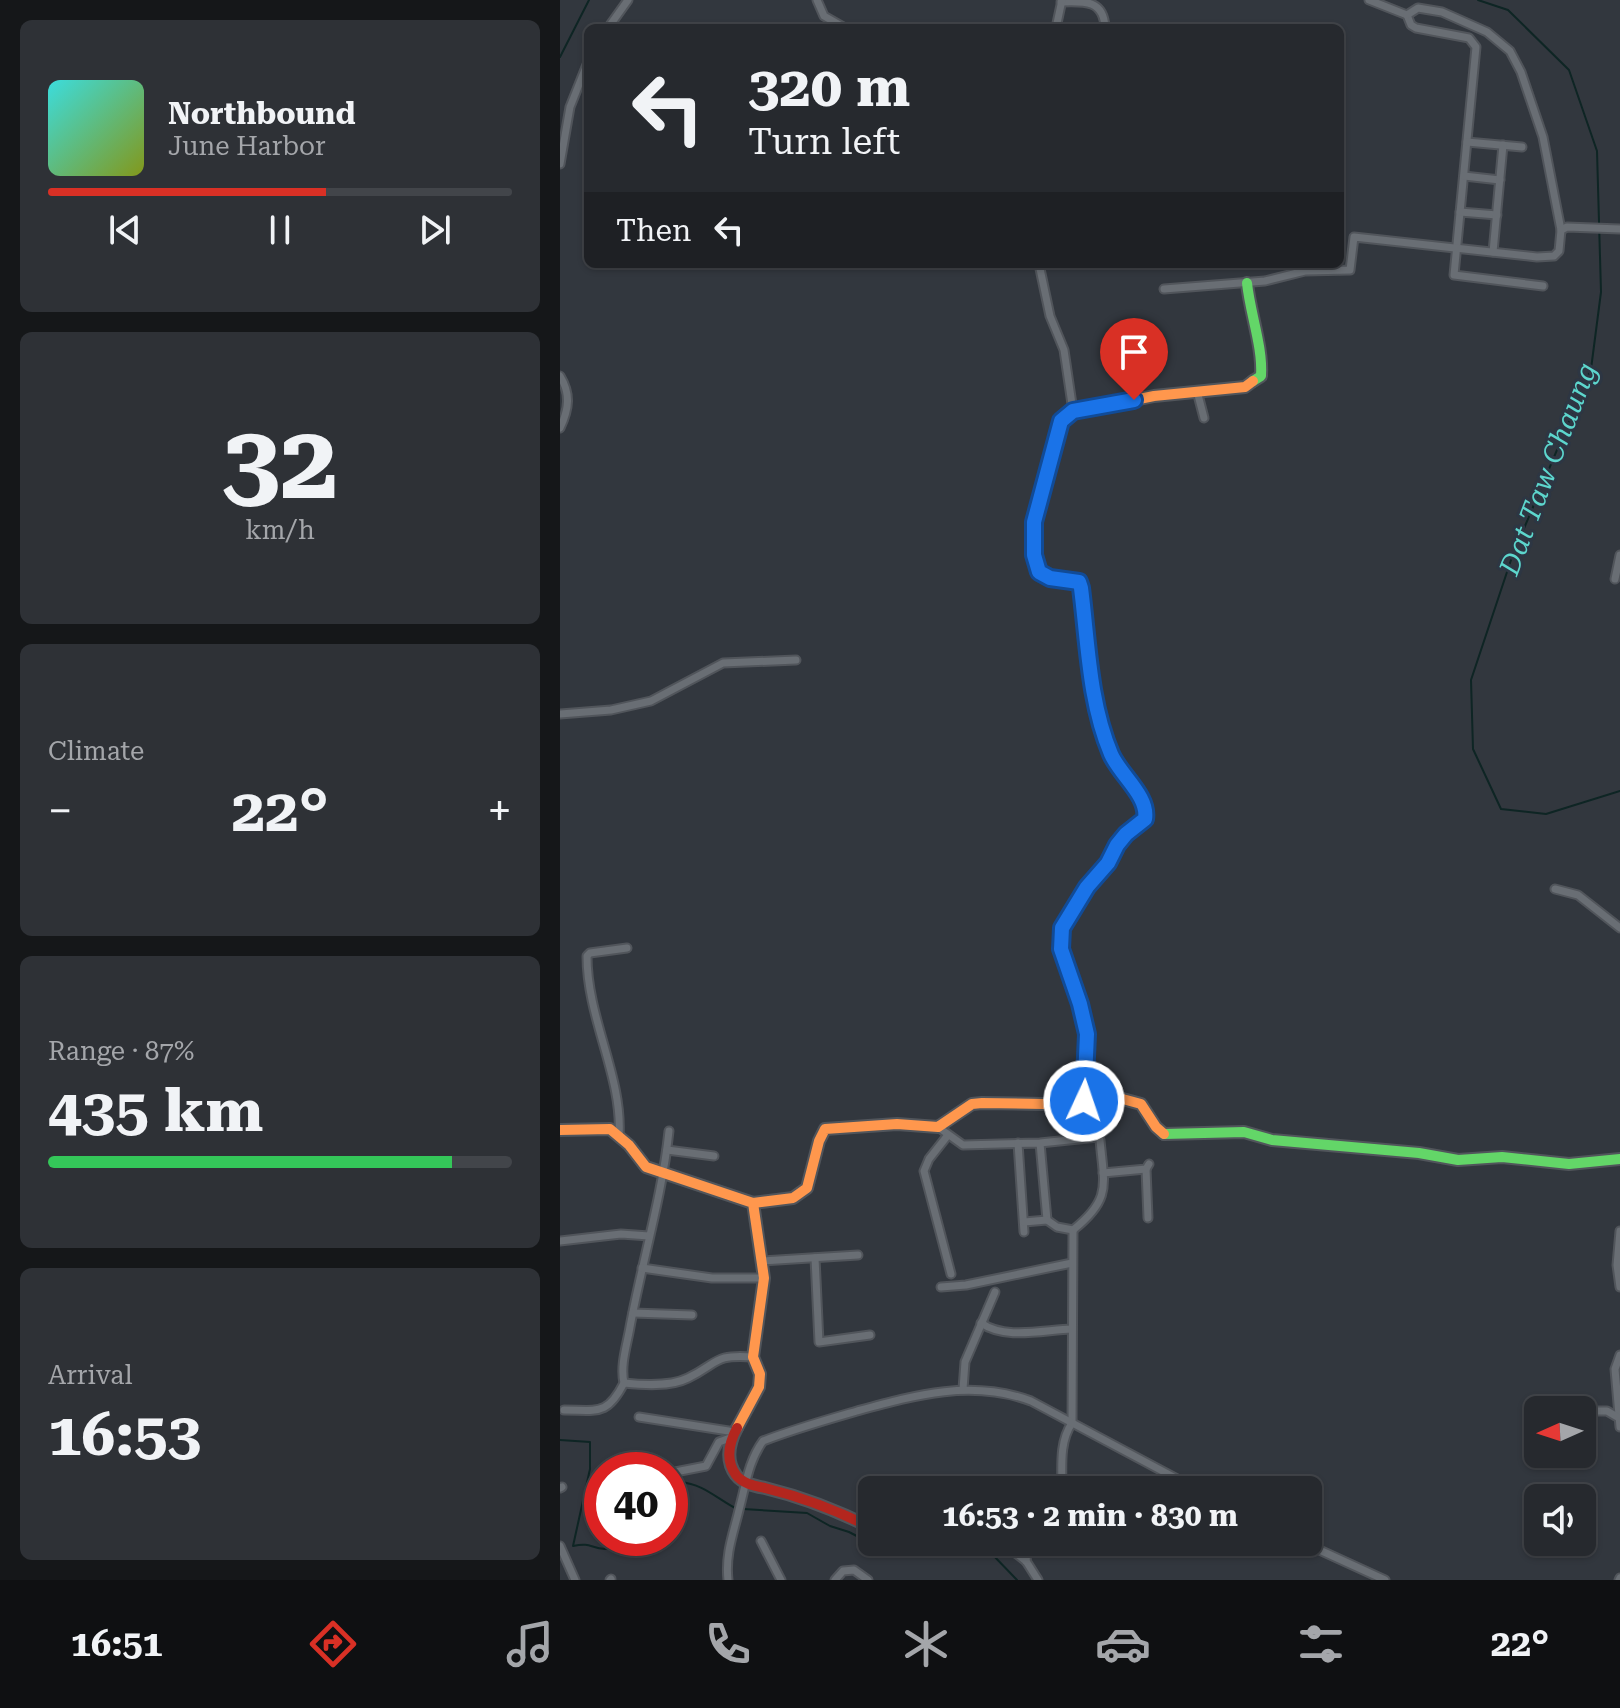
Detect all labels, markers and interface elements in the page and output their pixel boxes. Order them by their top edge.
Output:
text: 320 m [748,54,910,120]
icon: left [616,56,720,160]
text: Northbound [168,96,356,131]
text: Turn left [748,121,900,163]
text: June Harbor [168,131,326,161]
icon: previous [103,208,147,252]
icon: pause [258,208,302,252]
icon: next [413,208,457,252]
icon: left [707,208,751,252]
text: Then [616,213,691,248]
pin [1100,318,1168,400]
icon: arrive [1112,330,1156,374]
water label: Dat Taw Chaung [1492,358,1604,581]
text: 32 [222,402,338,523]
text: km/h [245,515,315,545]
text: Climate [48,736,144,766]
text: 22° [231,775,329,846]
text: − [48,785,73,837]
text: + [487,785,512,837]
text: Range · 87% [48,1036,194,1066]
position arrow [1042,1059,1126,1143]
text: 435 km [48,1075,263,1146]
text: Arrival [48,1360,133,1390]
north arrow [1524,1396,1596,1468]
map controls [1524,1396,1596,1556]
text: 16:53 [48,1399,201,1470]
speed limit sign: 40 [584,1452,688,1556]
button: sound [1524,1484,1596,1556]
text: 16:53 · 2 min · 830 m [942,1498,1238,1533]
icon: directions [305,1616,361,1672]
icon: music [502,1616,558,1672]
icon: phone [700,1616,756,1672]
icon: climate [898,1616,954,1672]
icon: car [1095,1616,1151,1672]
icon: filters [1293,1616,1349,1672]
text: 16:51 [71,1623,163,1665]
text: 22° [1491,1623,1549,1665]

